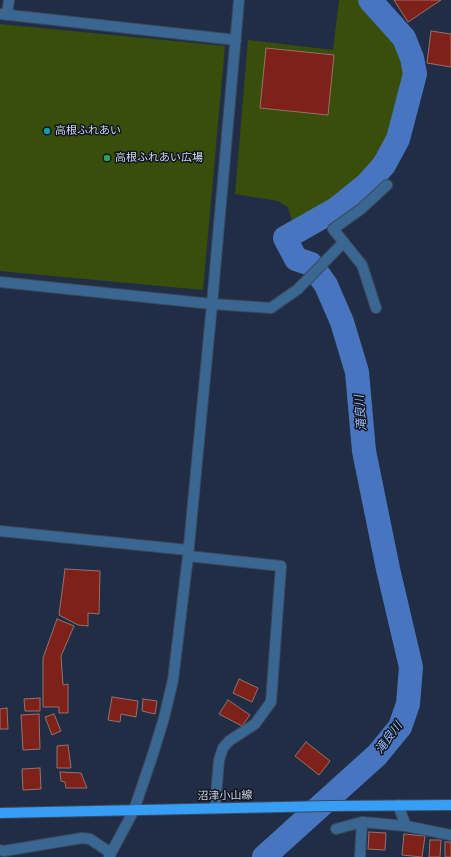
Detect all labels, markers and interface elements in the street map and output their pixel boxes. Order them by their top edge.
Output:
place label: 高根ふれあい [55,124,121,138]
marker: 高根ふれあい [42,126,52,136]
place label: 高根ふれあい広場 [115,151,203,165]
marker: 高根ふれあい広場 [102,153,112,163]
water label: 滝良川 [352,394,370,432]
water label: 滝良川 [372,719,406,757]
street label: 沼津小山線 [197,789,253,803]

